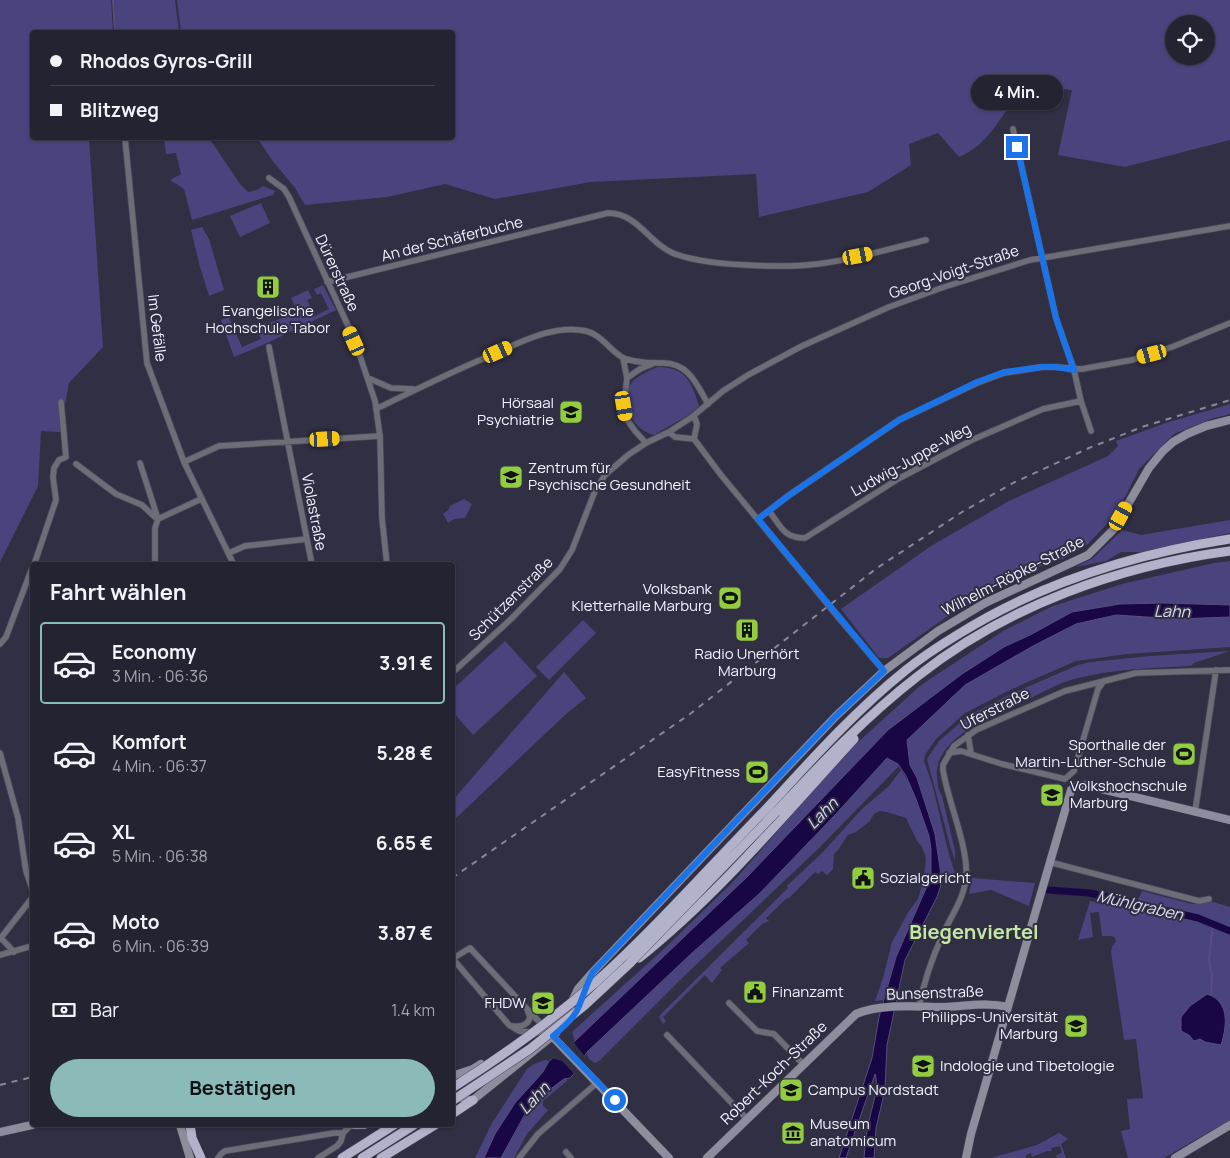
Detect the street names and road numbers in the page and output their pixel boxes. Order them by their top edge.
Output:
street label: An der Schäferbuche [379,211,525,266]
street label: Dürerstraße [310,231,365,315]
street label: Georg-Voigt-Straße [886,239,1022,304]
street label: Im Gefälle [143,293,172,363]
street label: Ludwig-Juppe-Weg [847,418,974,501]
street label: Violastraße [297,472,332,552]
street label: Wilhelm-Röpke-Straße [938,530,1088,621]
street label: Schützenstraße [464,552,558,645]
street label: Uferstraße [957,682,1033,735]
street label: Bunsenstraße [886,980,984,1005]
street label: Robert-Koch-Straße [716,1016,832,1129]

